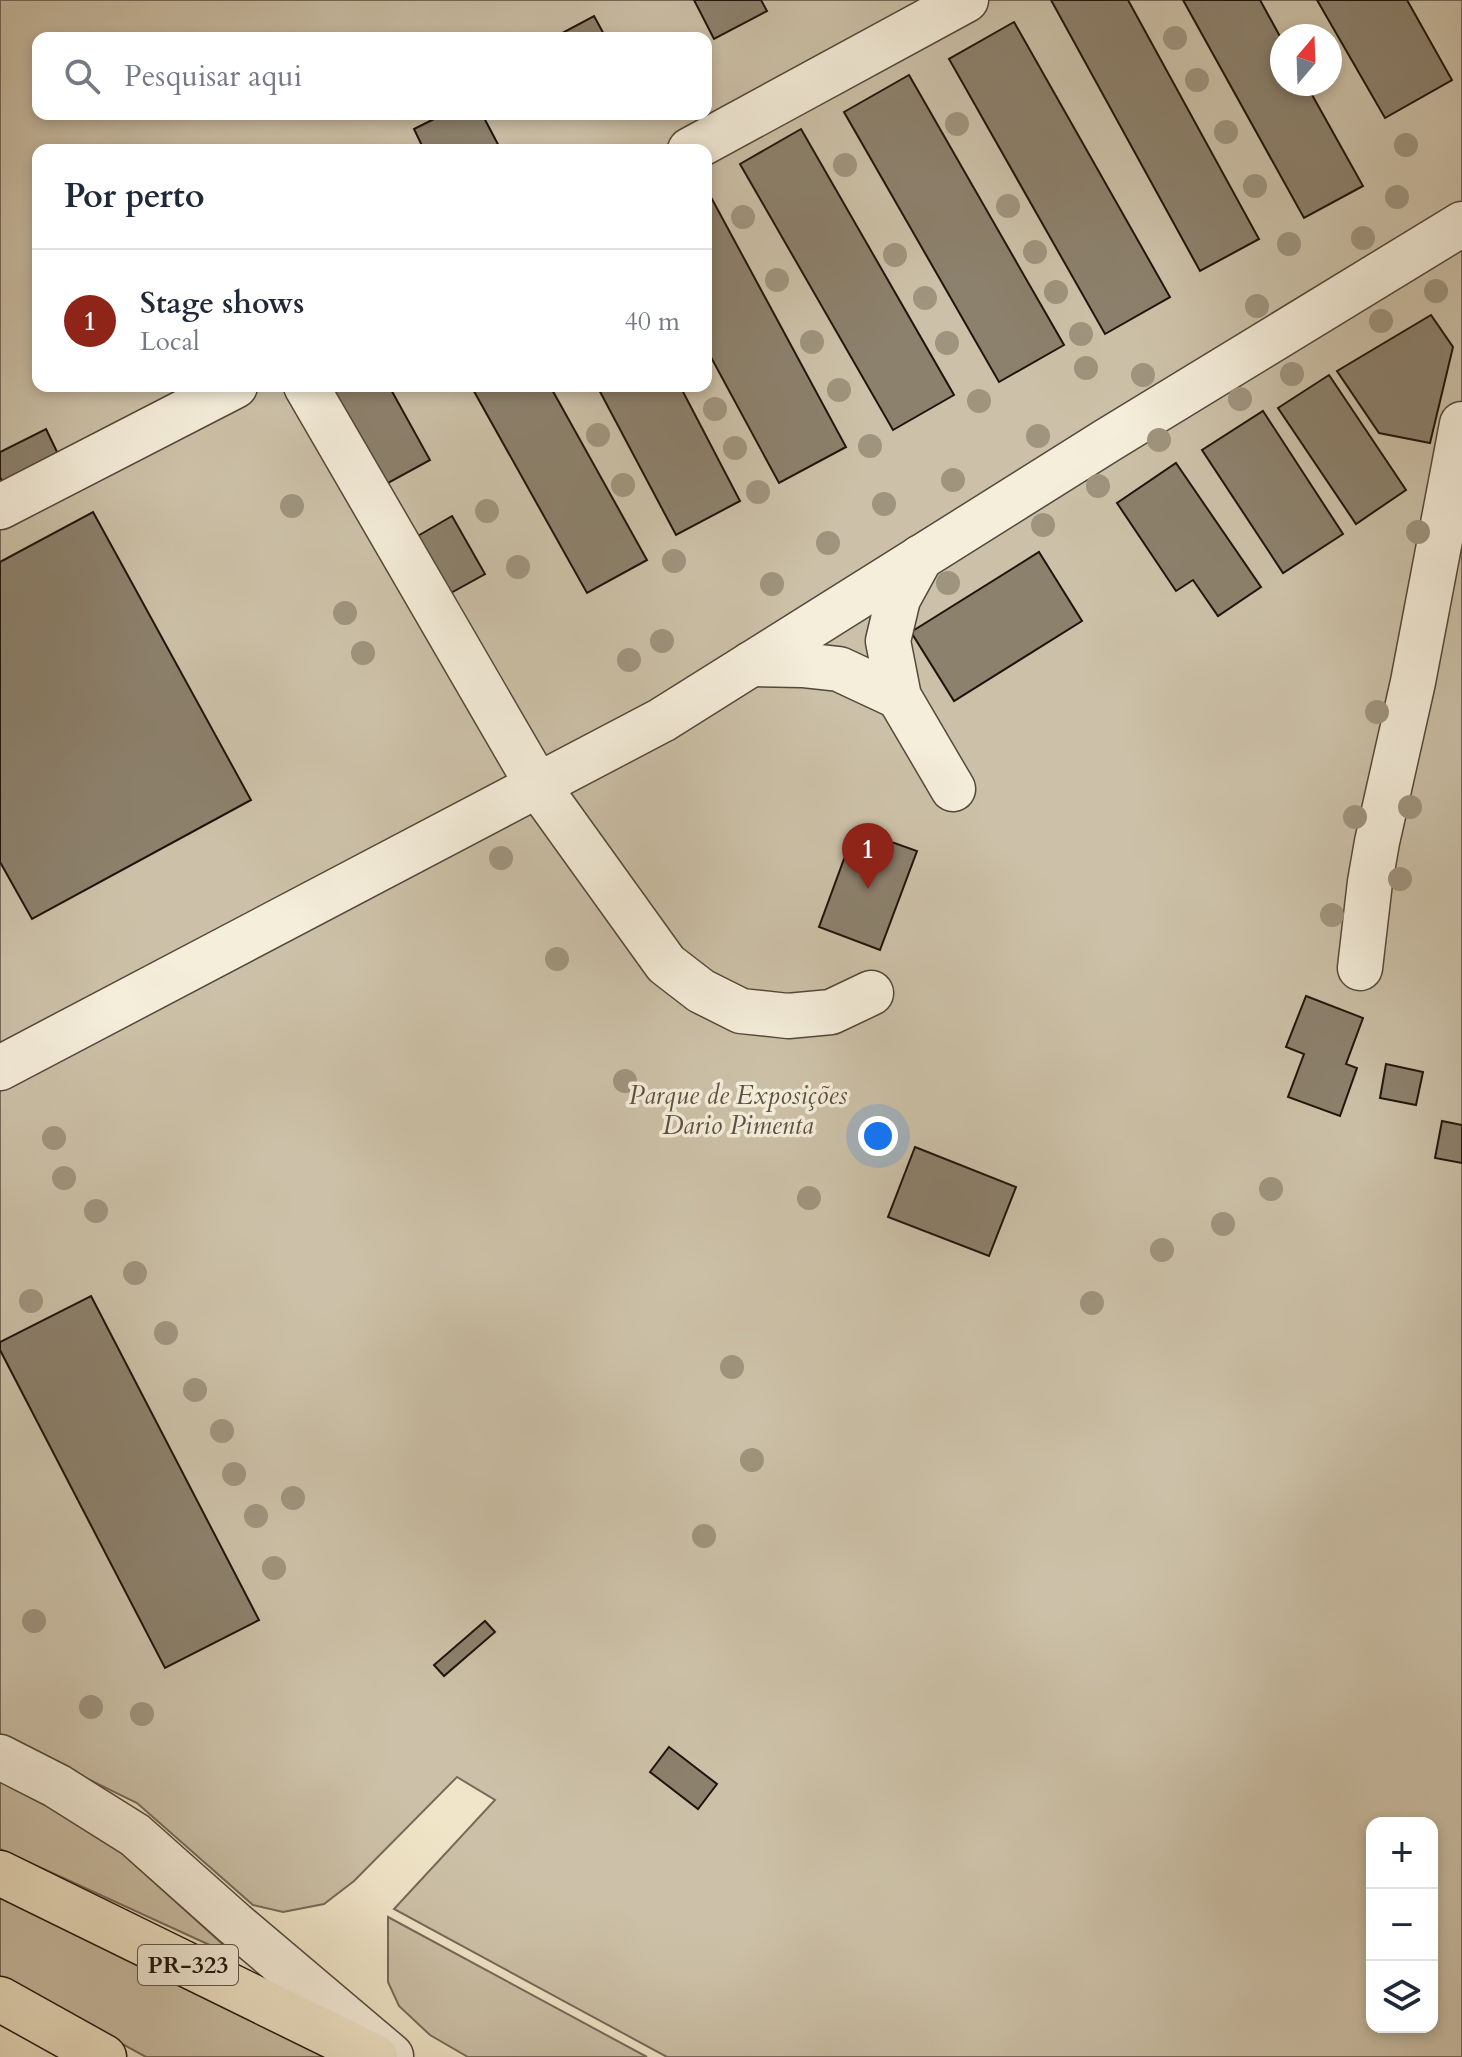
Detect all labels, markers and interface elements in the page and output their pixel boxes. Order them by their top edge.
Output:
north arrow [1270,24,1342,96]
search box [32,32,712,120]
icon: search [60,54,104,98]
text: Pesquisar aqui [124,56,302,97]
text: Por perto [64,173,205,219]
text: Stage shows [140,283,304,324]
text: 1 [83,304,97,339]
text: 40 m [624,304,680,339]
text: Local [140,324,200,359]
pin: 1 [842,823,894,889]
park label: Parque de Exposições Dario Pimenta [629,1078,847,1143]
your location [858,1116,898,1156]
map controls [1366,1817,1438,2033]
button: + [1366,1817,1438,1889]
button: − [1366,1889,1438,1961]
road number: PR-323 [138,1945,238,1985]
button: layers [1366,1961,1438,2033]

